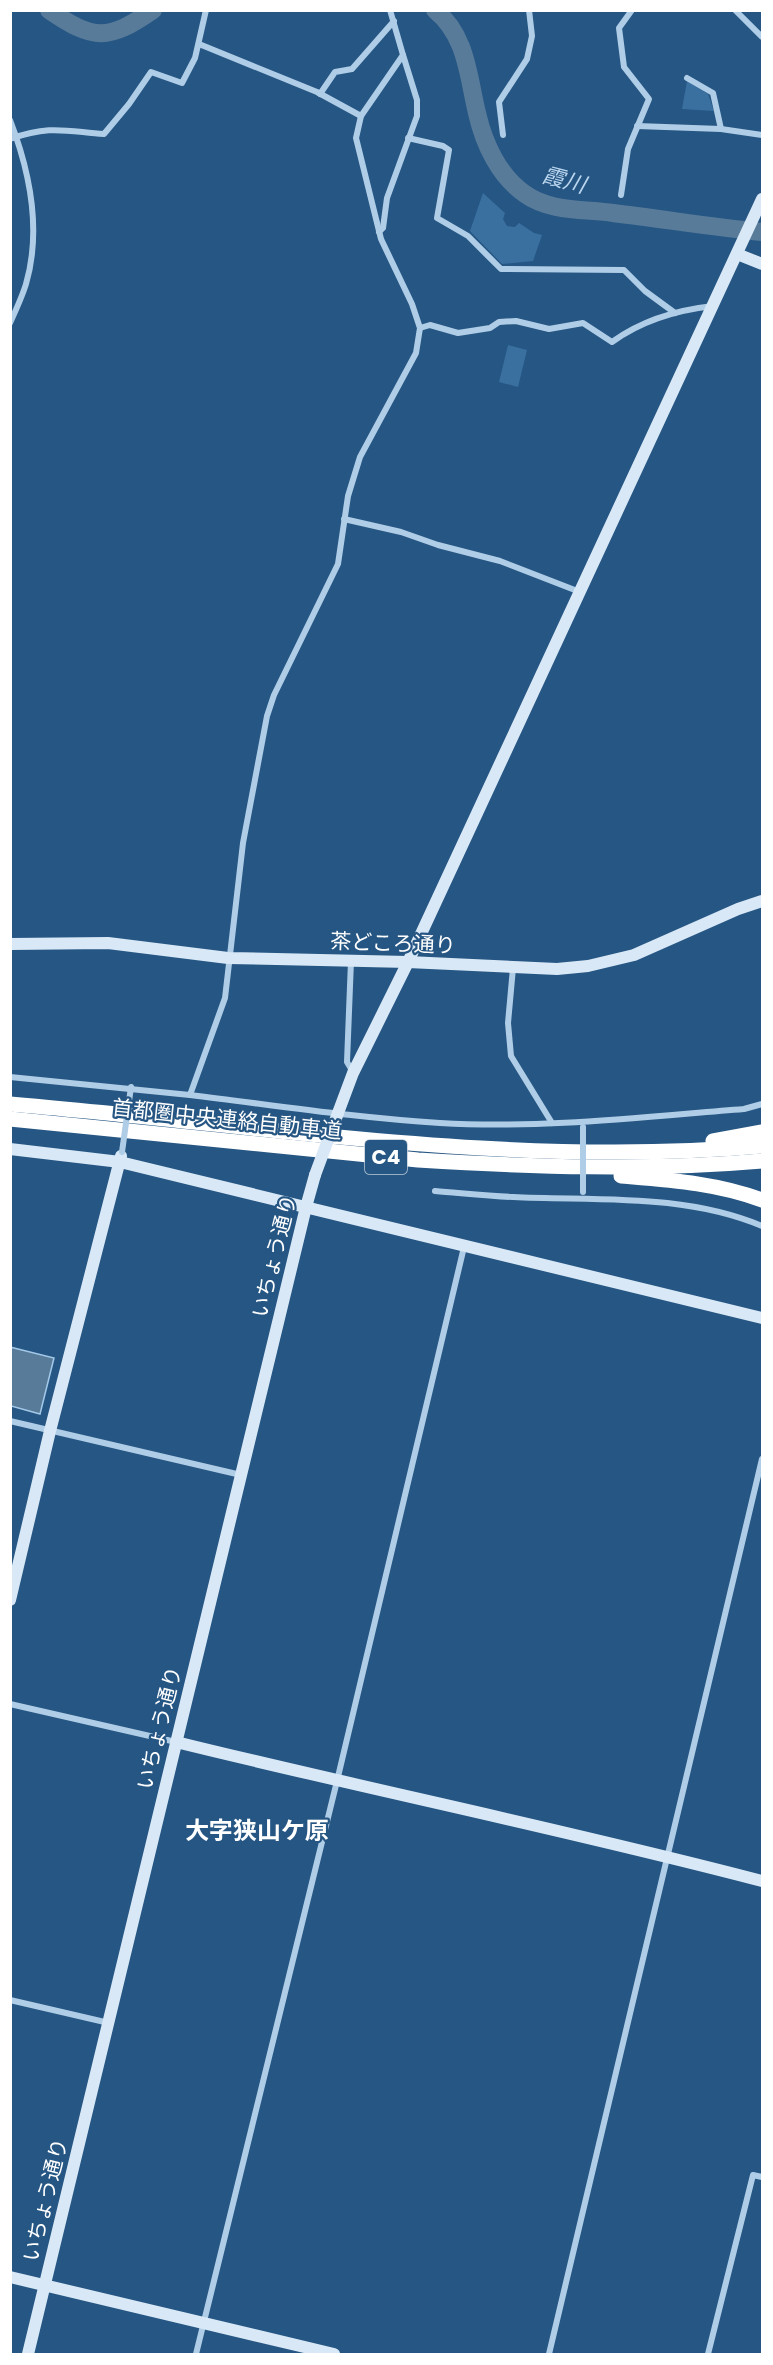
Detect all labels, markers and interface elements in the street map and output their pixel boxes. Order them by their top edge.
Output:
water label: 霞川 [539,159,591,201]
street label: 茶どころ通り [330,926,456,960]
street label: 首都圏中央連絡自動車道 [111,1093,343,1145]
road number: C4 [365,1140,407,1174]
street label: いちょう通り [245,1191,303,1321]
street label: いちょう通り [130,1663,188,1793]
district label: 大字狭山ケ原 [185,1814,329,1847]
street label: いちょう通り [16,2135,74,2265]

